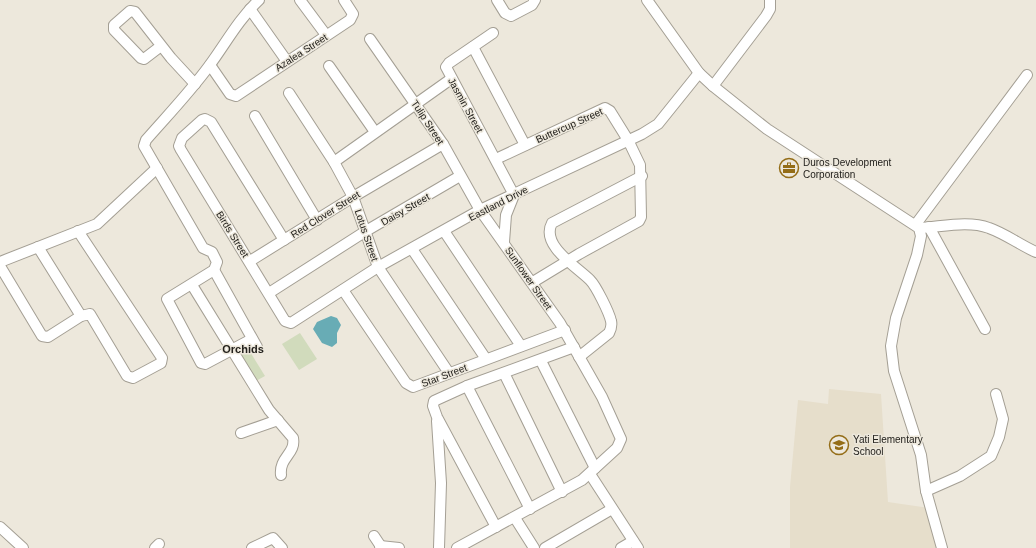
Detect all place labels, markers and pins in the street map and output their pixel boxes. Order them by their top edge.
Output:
office icon: Duros Development Corporation [778,157,800,179]
place label: Duros Development Corporation [803,157,892,180]
school or university icon: Yati Elementary School [828,434,850,456]
place label: Yati Elementary School [853,434,923,457]

